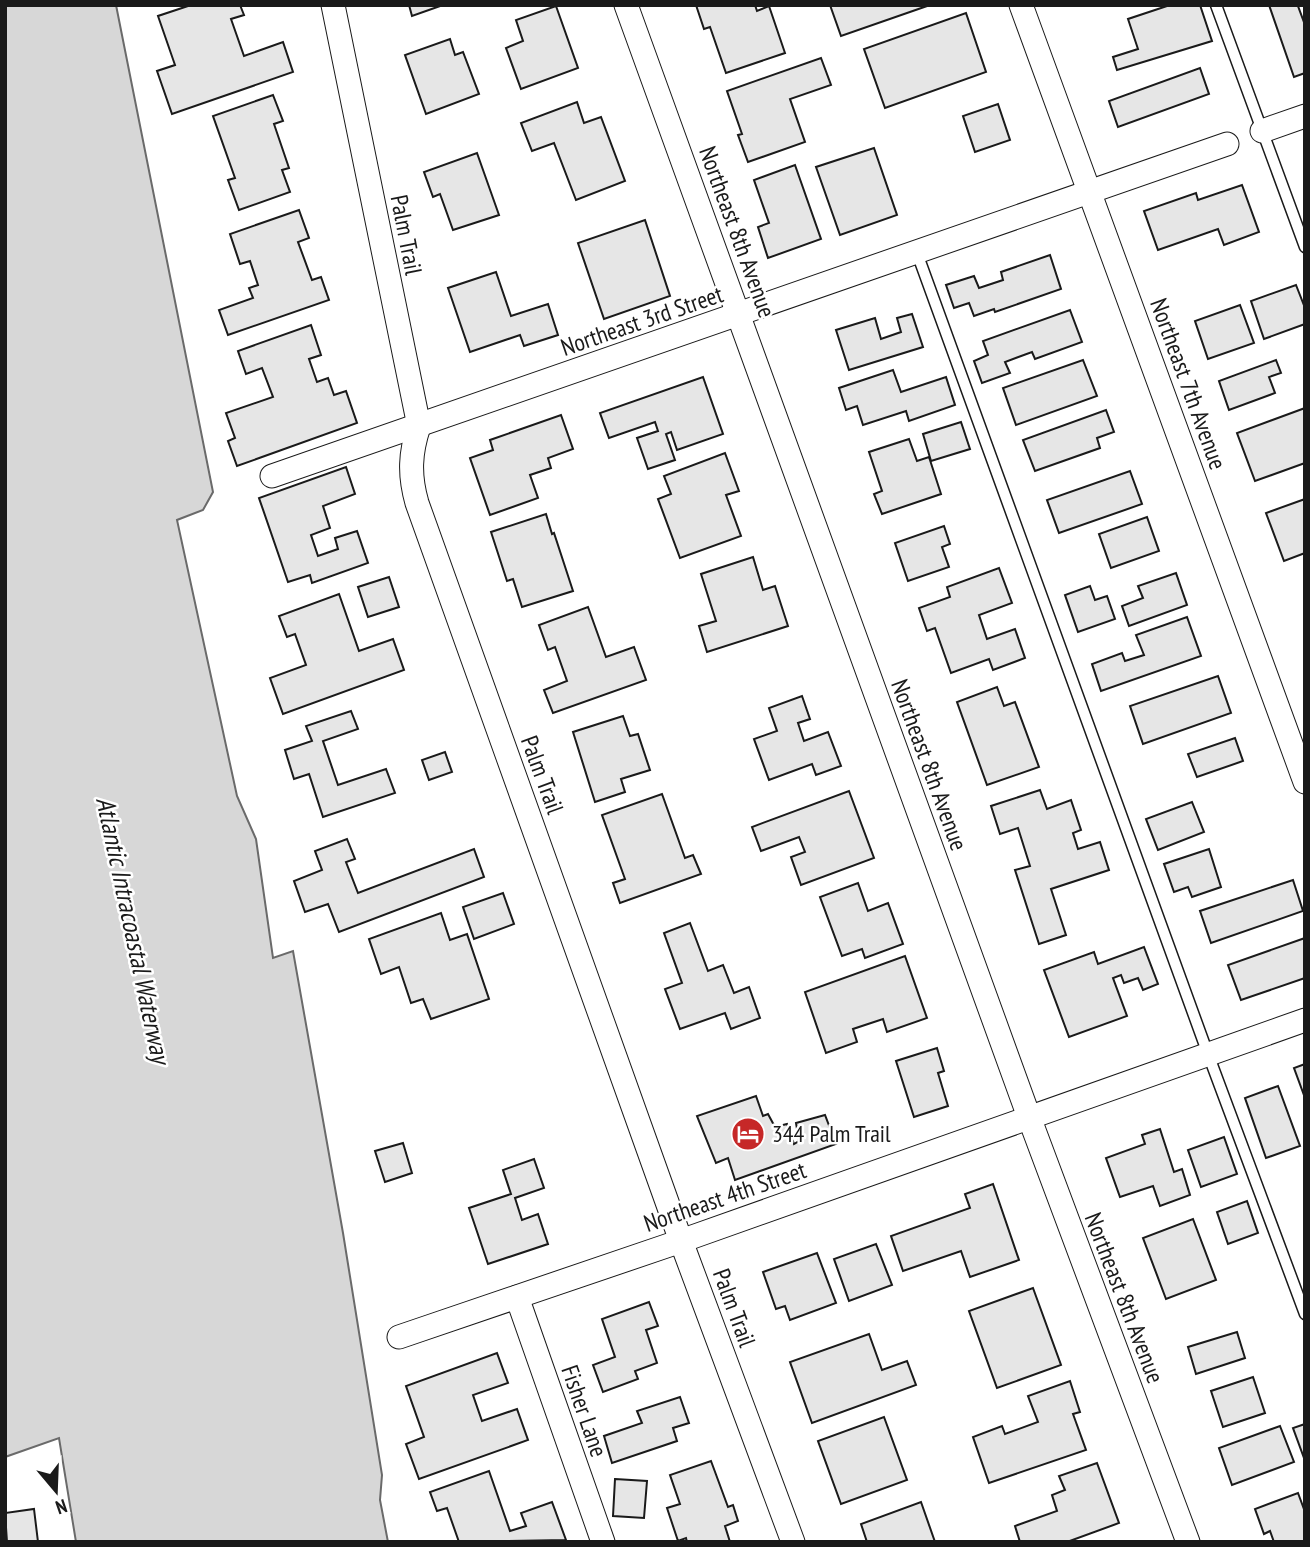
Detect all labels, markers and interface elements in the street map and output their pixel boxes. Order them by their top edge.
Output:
street label: Northeast 8th Avenue [692,142,783,322]
street label: Palm Trail [384,192,430,278]
street label: Northeast 3rd Street [557,278,727,363]
street label: Northeast 7th Avenue [1143,294,1234,474]
street label: Northeast 8th Avenue [884,675,975,855]
street label: Palm Trail [514,731,571,819]
water label: Atlantic Intracoastal Waterway [89,794,179,1069]
hotel icon: 344 Palm Trail [729,1115,767,1153]
place label: 344 Palm Trail [772,1118,891,1149]
street label: Northeast 4th Street [640,1154,810,1239]
street label: Northeast 8th Avenue [1078,1208,1171,1387]
street label: Palm Trail [706,1264,763,1352]
street label: Fisher Lane [554,1361,615,1461]
north arrow [21,1456,91,1526]
text: N [53,1494,70,1520]

